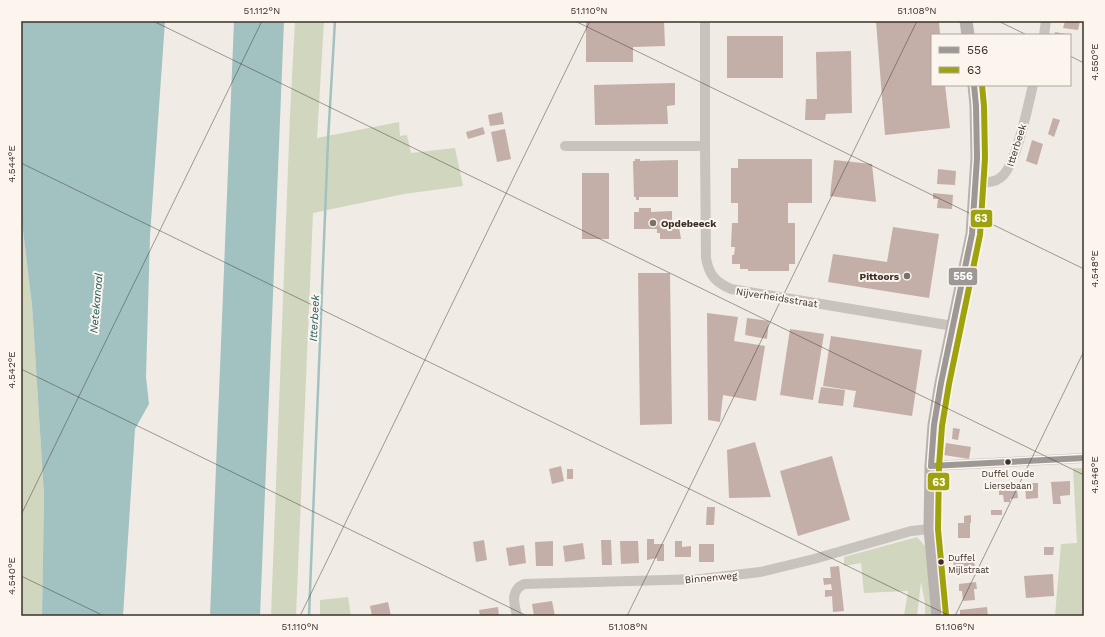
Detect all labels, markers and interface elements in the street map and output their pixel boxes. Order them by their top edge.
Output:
text: 51.112°N [244,5,280,16]
text: 51.110°N [570,5,608,16]
text: 51.108°N [897,5,937,16]
legend [931,34,1071,86]
text: 556 [967,43,988,57]
text: 4.550°E [1089,43,1100,81]
text: 63 [967,63,981,77]
street label: Itterbeek [1004,122,1029,168]
text: 4.544°E [6,145,17,183]
line badge: 63 [970,209,993,228]
text: 63 [974,212,988,225]
marker: Opdebeeck [648,218,658,228]
place label: Opdebeeck [661,218,717,229]
text: 4.548°E [1089,250,1100,288]
line badge: 556 [948,267,978,286]
text: 556 [953,270,973,283]
place label: Pittoors [860,271,900,282]
marker: Pittoors [902,271,912,281]
water label: Netekanaal [87,272,106,334]
street label: Nijverheidsstraat [735,286,819,310]
water label: Itterbeek [307,293,322,342]
text: 4.542°E [6,351,17,389]
text: 4.546°E [1089,456,1100,494]
marker: Duffel Oude Liersebaan [1003,457,1013,467]
place label: Duffel Oude Liersebaan [982,469,1034,491]
line badge: 63 [927,472,950,491]
text: 63 [932,476,946,489]
place label: Duffel Mijlstraat [948,553,989,575]
text: 4.540°E [6,557,17,595]
marker: Duffel Mijlstraat [936,557,946,567]
street label: Binnenweg [684,570,738,585]
text: 51.110°N [281,621,319,632]
text: 51.108°N [608,621,648,632]
text: 51.106°N [935,621,975,632]

